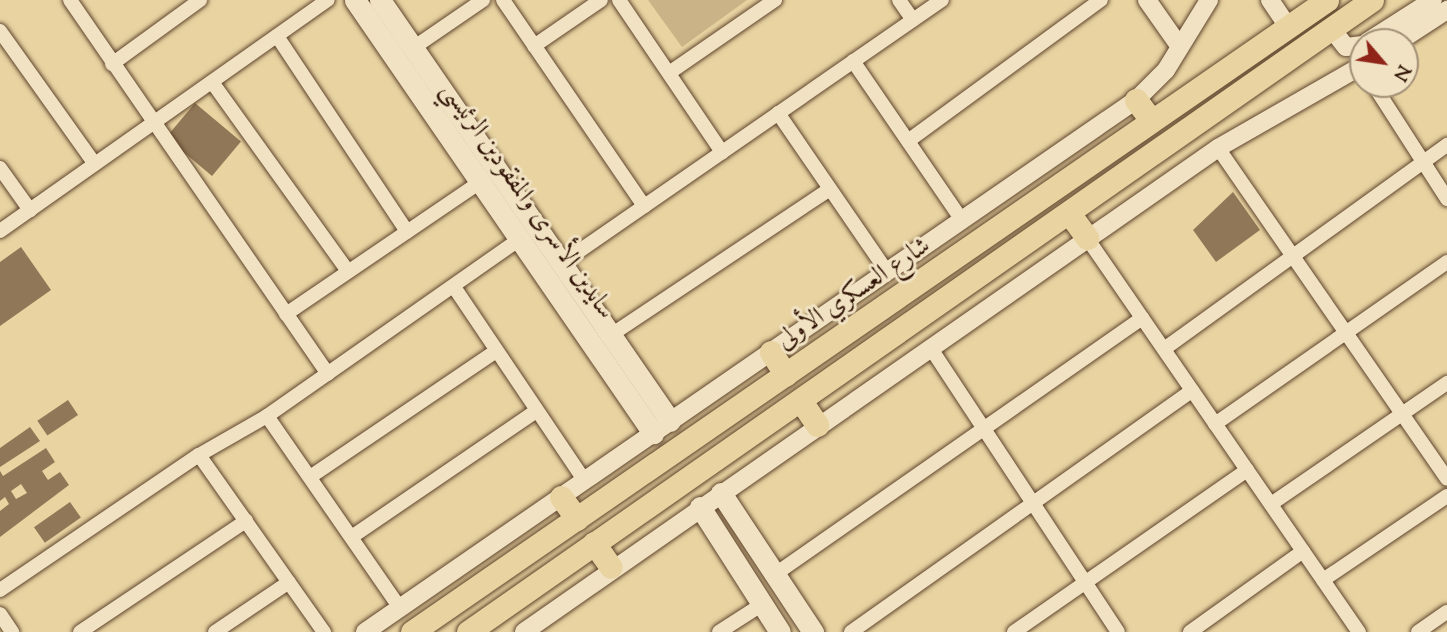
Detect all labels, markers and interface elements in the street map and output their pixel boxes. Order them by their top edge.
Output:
north arrow [1349,28,1419,98]
text: N [1386,59,1417,86]
street label: سايدين الأسرى والمفقودين الرئيسي [433,76,621,326]
street label: شارع العسكري الأولى [771,231,937,357]

